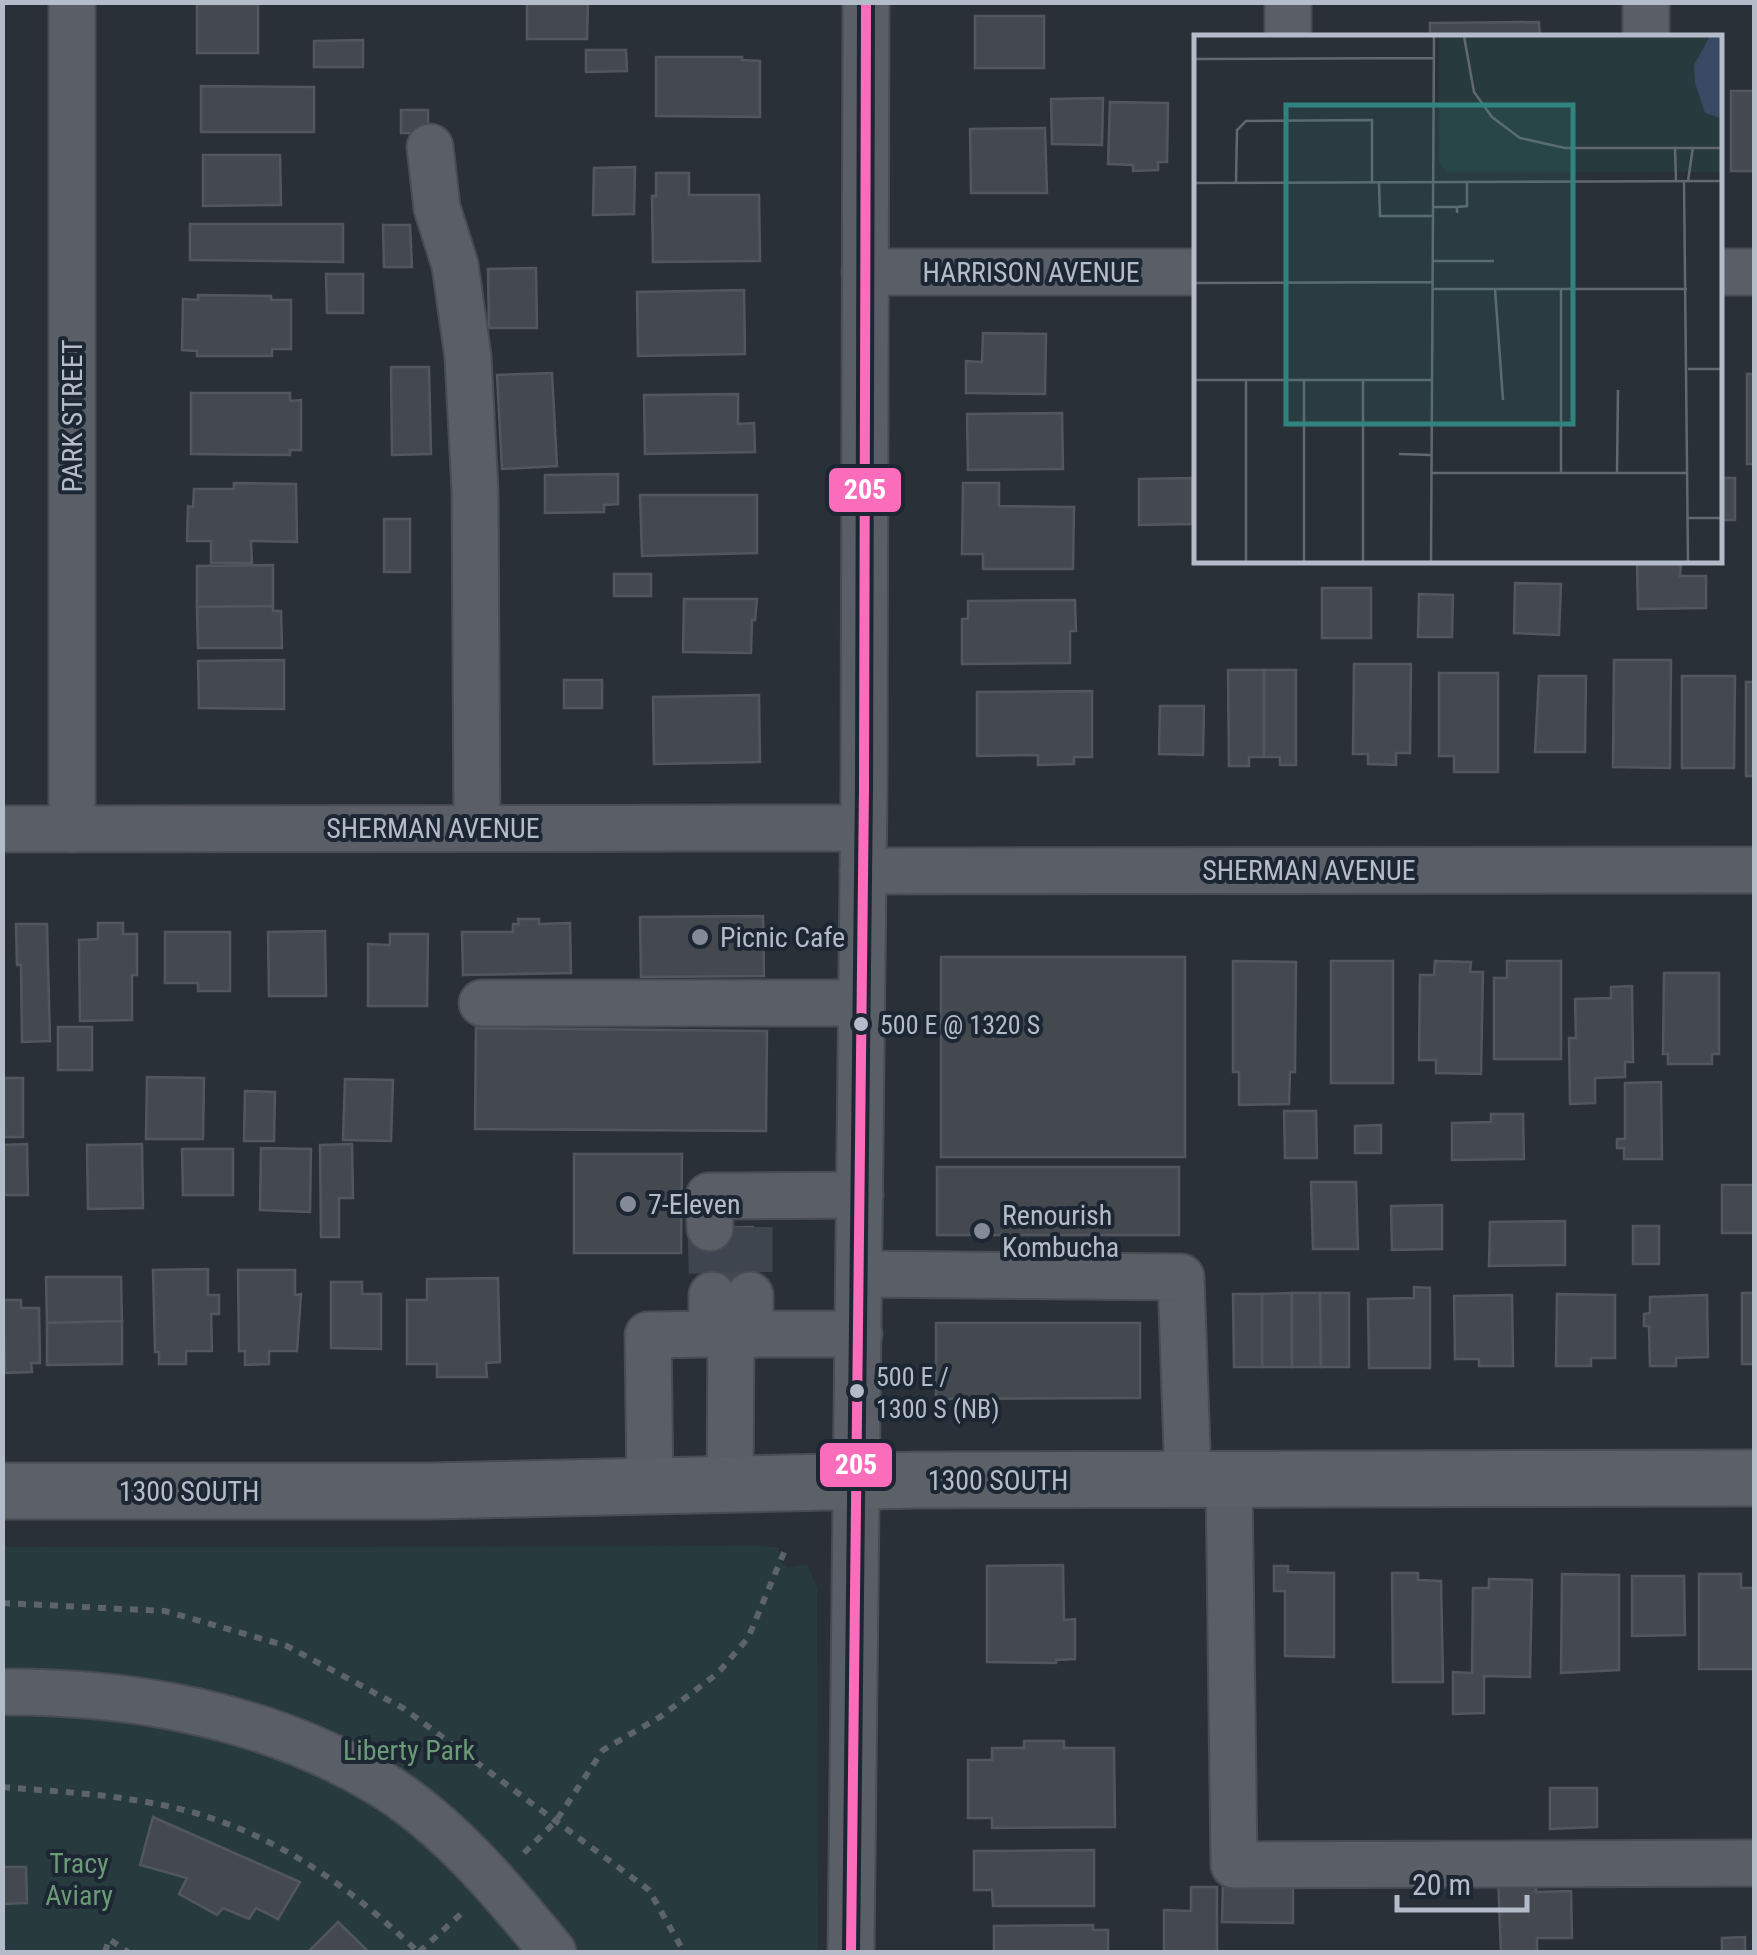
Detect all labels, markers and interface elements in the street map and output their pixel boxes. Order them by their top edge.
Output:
inset map [1194,35,1722,562]
street label: HARRISON AVENUE [922,256,1140,289]
street label: PARK STREET [56,340,89,492]
line badge: 205 [827,466,903,514]
text: 205 [844,473,886,506]
street label: SHERMAN AVENUE [326,812,540,845]
street label: SHERMAN AVENUE [1202,854,1416,887]
place label: Picnic Cafe [720,921,845,954]
marker: Picnic Cafe [689,926,711,948]
place label: 500 E @ 1320 S [880,1010,1040,1040]
marker: 500 E @ 1320 S [851,1014,871,1034]
place label: 7-Eleven [648,1188,741,1221]
marker: 7-Eleven [617,1193,639,1215]
place label: Renourish Kombucha [1002,1199,1119,1264]
marker: Renourish Kombucha [971,1220,993,1242]
place label: 500 E / 1300 S (NB) [876,1362,1000,1424]
marker: 500 E / 1300 S (NB) [847,1381,867,1401]
line badge: 205 [818,1441,894,1489]
text: 205 [835,1448,877,1481]
street label: 1300 SOUTH [928,1464,1068,1497]
street label: 1300 SOUTH [119,1475,259,1508]
park label: Liberty Park [343,1734,475,1767]
park label: Tracy Aviary [45,1847,113,1912]
scale bar [1397,1850,1527,1912]
text: 20 m [1412,1867,1471,1902]

